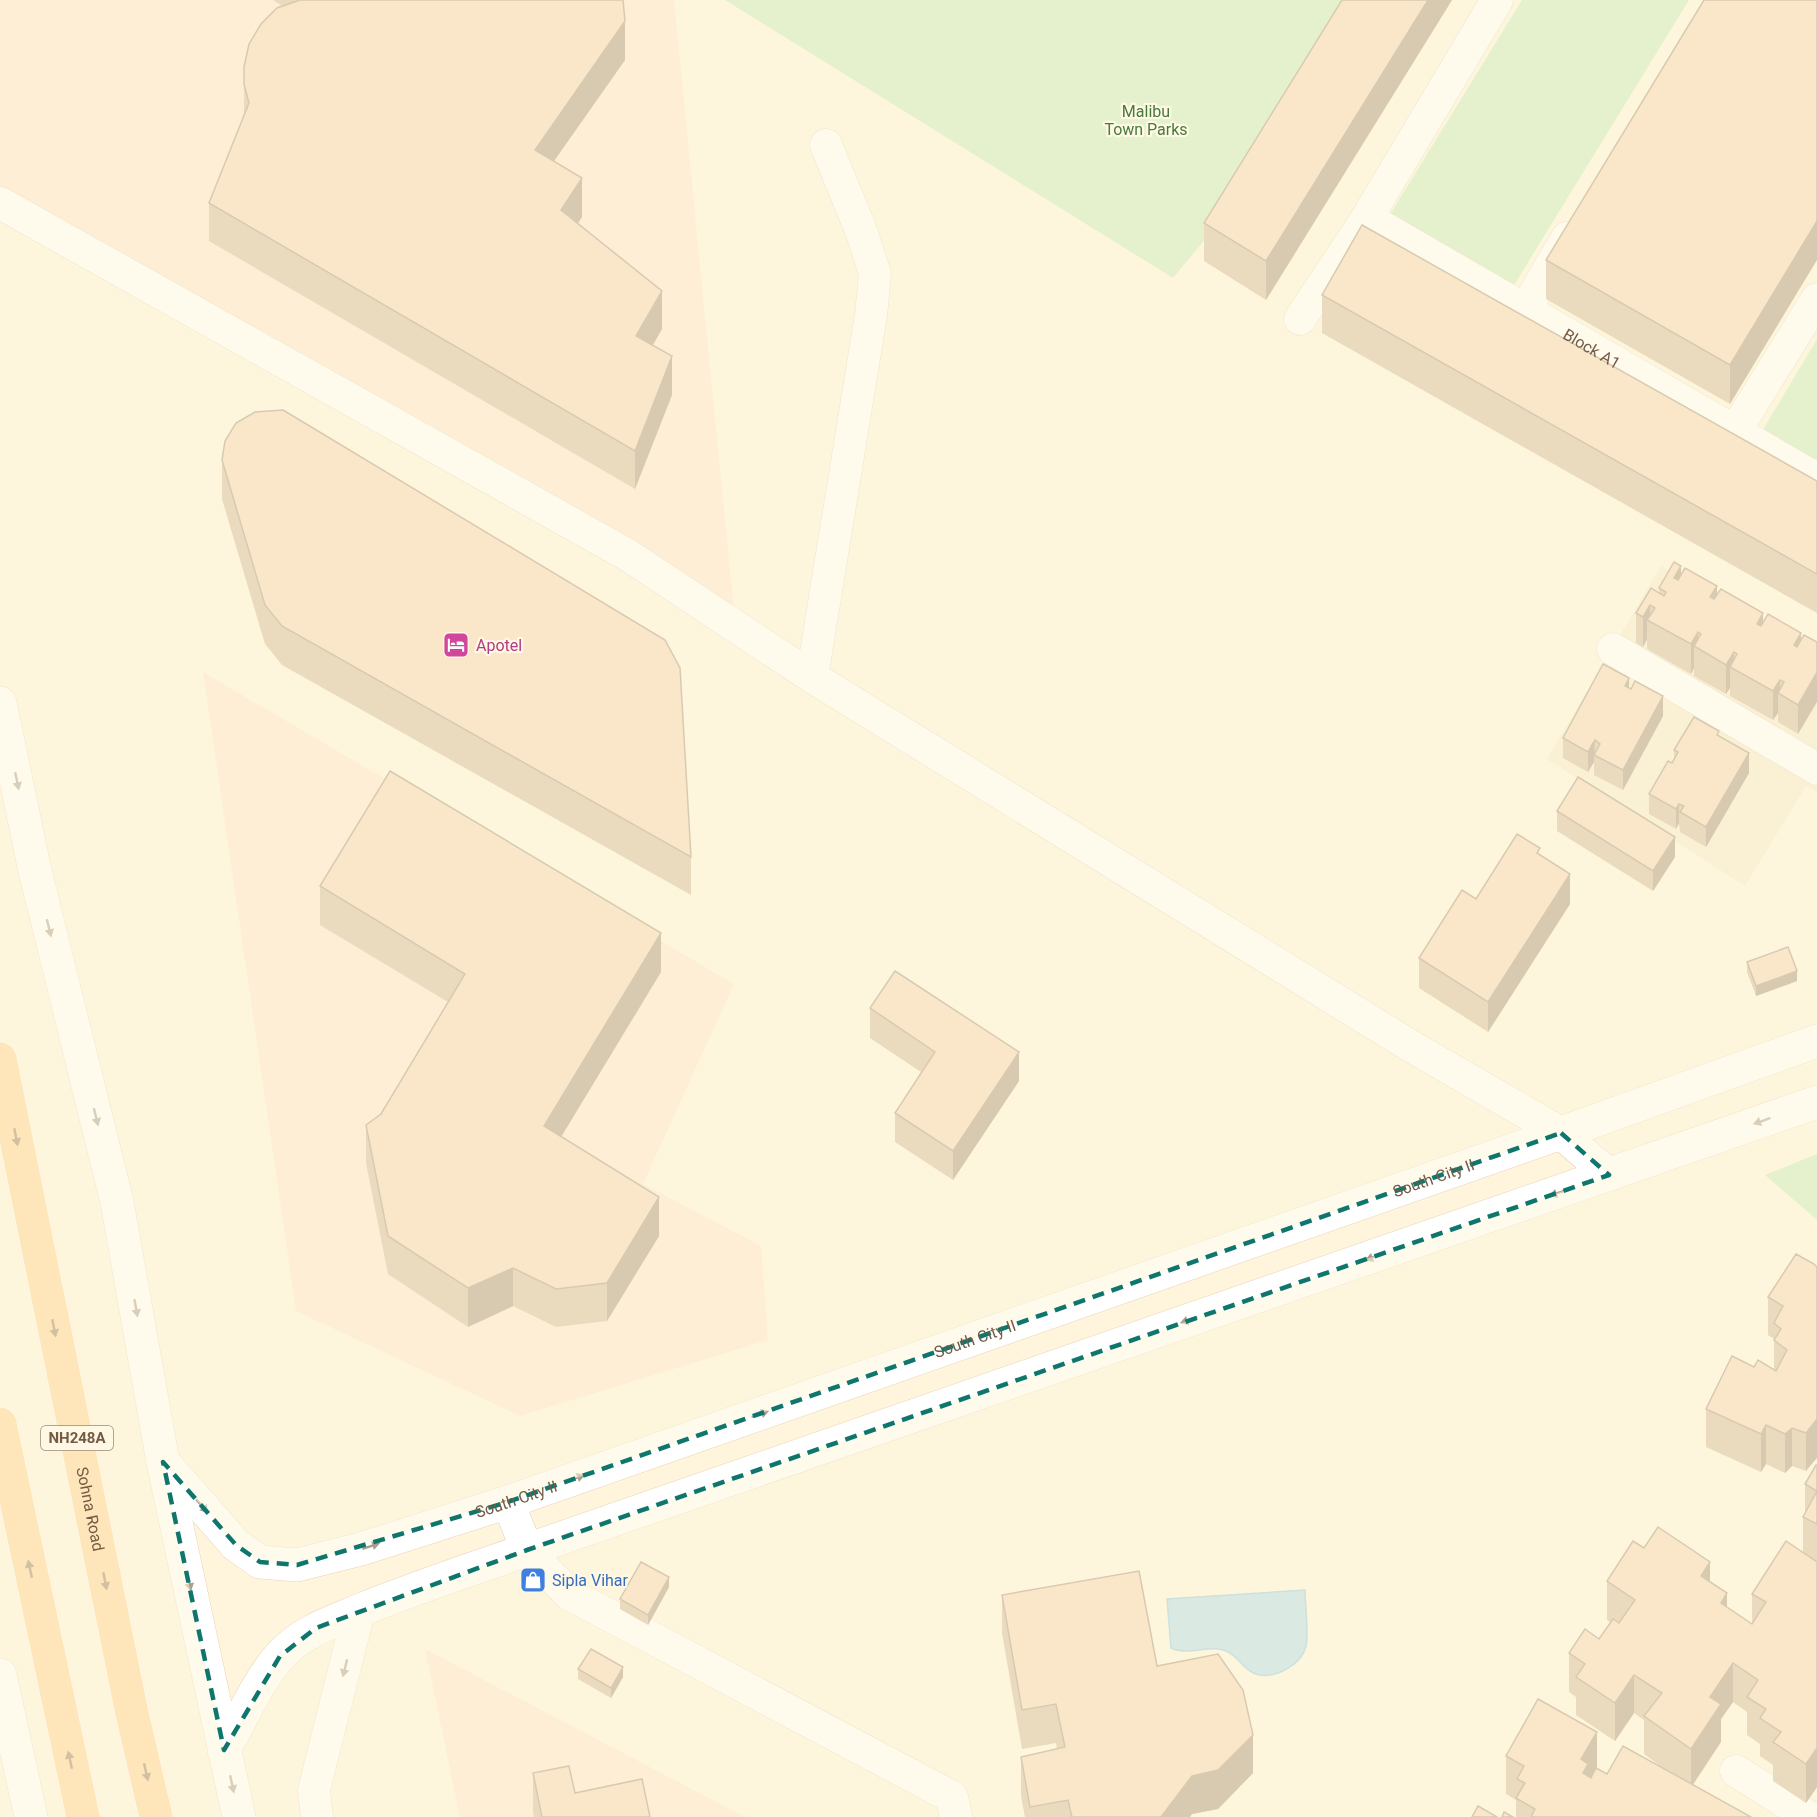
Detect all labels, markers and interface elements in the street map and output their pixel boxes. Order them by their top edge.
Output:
park label: Malibu Town Parks [1104,102,1188,139]
street label: Block A1 [1560,325,1624,373]
hotel icon: Apotel [441,630,471,660]
place label: Apotel [476,636,522,655]
one-way arrow [13,772,22,791]
one-way arrow [45,919,55,937]
one-way arrow [92,1108,102,1126]
one-way arrow [1753,1117,1771,1127]
one-way arrow [12,1128,21,1147]
street label: South City II [1390,1155,1477,1201]
one-way arrow [1549,1189,1567,1198]
one-way arrow [1365,1252,1383,1262]
one-way arrow [132,1299,141,1318]
street label: South City II [932,1316,1018,1362]
one-way arrow [1180,1316,1198,1326]
one-way arrow [50,1319,59,1338]
one-way arrow [751,1408,769,1418]
road number: NH248A [41,1426,113,1450]
street label: Sohna Road [72,1465,108,1553]
one-way arrow [567,1473,585,1483]
street label: South City II [473,1477,560,1522]
one-way arrow [195,1498,208,1513]
one-way arrow [362,1541,380,1550]
one-way arrow [25,1559,34,1578]
shop icon: Sipla Vihar [518,1565,548,1595]
place label: Sipla Vihar [552,1571,629,1590]
one-way arrow [101,1572,111,1590]
one-way arrow [185,1573,194,1592]
one-way arrow [340,1659,350,1677]
one-way arrow [65,1751,75,1769]
one-way arrow [141,1762,151,1781]
one-way arrow [227,1774,237,1793]

